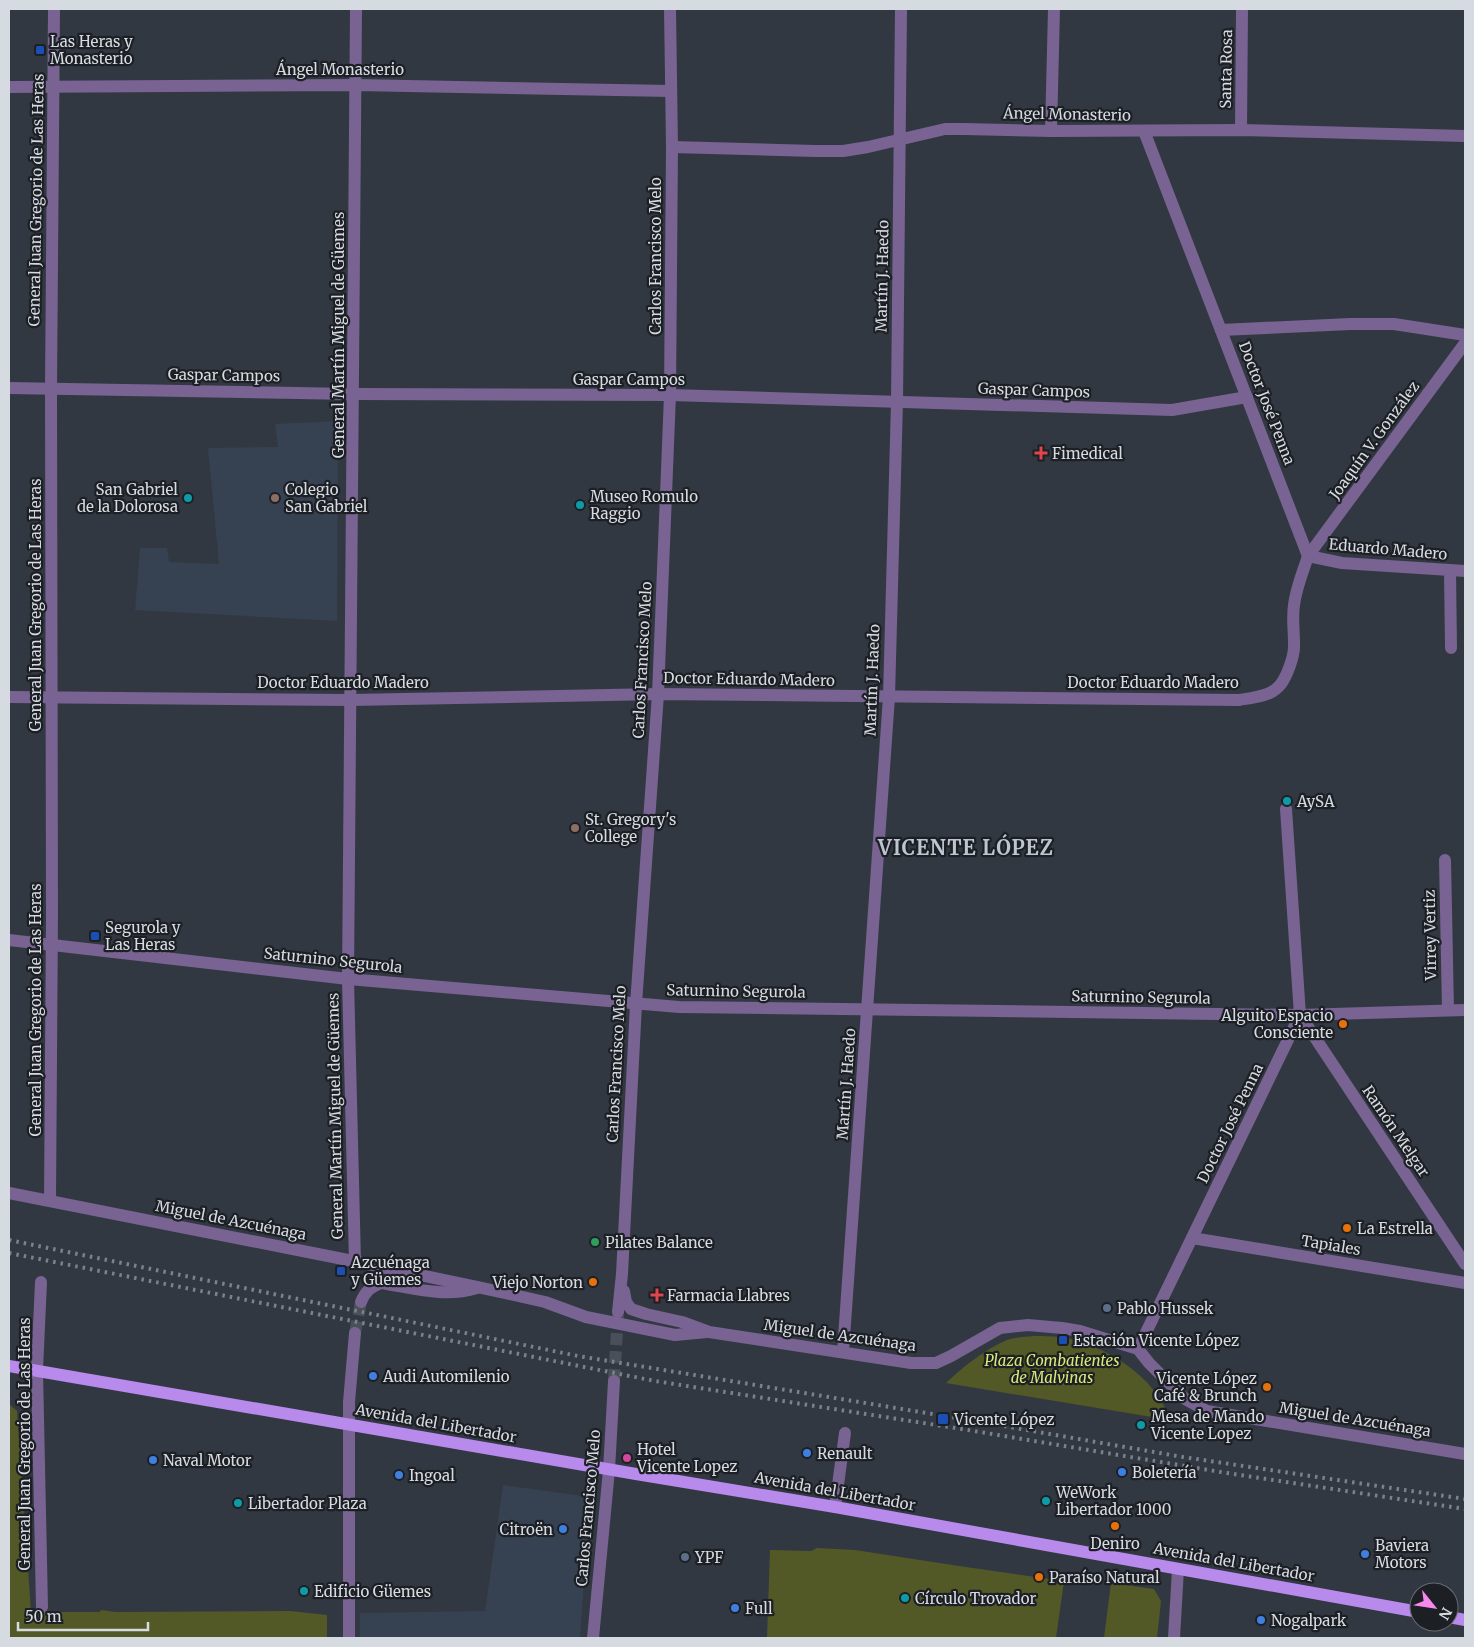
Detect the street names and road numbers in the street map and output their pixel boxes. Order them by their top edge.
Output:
street label: Santa Rosa [1216,29,1236,109]
street label: Ángel Monasterio [275,59,404,79]
street label: General Juan Gregorio de Las Heras [24,73,48,327]
street label: Ángel Monasterio [1002,102,1131,125]
street label: Carlos Francisco Melo [646,177,665,335]
street label: General Martín Miguel de Güemes [329,212,348,458]
street label: Martín J. Haedo [872,220,892,332]
street label: Doctor José Penna [1235,339,1299,467]
street label: Gaspar Campos [168,365,280,385]
street label: Gaspar Campos [573,370,685,389]
street label: Joaquín V. González [1324,377,1423,504]
street label: Gaspar Campos [978,379,1090,401]
street label: General Juan Gregorio de Las Heras [26,478,45,732]
street label: Eduardo Madero [1328,534,1448,564]
street label: Carlos Francisco Melo [628,581,656,739]
street label: Martín J. Haedo [861,623,883,736]
street label: Doctor Eduardo Madero [663,668,835,690]
street label: Doctor Eduardo Madero [257,673,429,692]
street label: Doctor Eduardo Madero [1067,673,1239,692]
street label: General Juan Gregorio de Las Heras [26,883,45,1137]
street label: Virrey Vertiz [1420,889,1440,982]
street label: Saturnino Segurola [263,943,403,977]
street label: Saturnino Segurola [666,980,806,1002]
street label: Carlos Francisco Melo [602,985,630,1143]
street label: Saturnino Segurola [1071,986,1211,1008]
street label: General Martín Miguel de Güemes [323,993,347,1239]
street label: Martín J. Haedo [833,1027,859,1141]
street label: Doctor José Penna [1193,1060,1267,1186]
street label: Ramón Melgar [1358,1082,1434,1181]
street label: Miguel de Azcuénaga [154,1196,308,1244]
street label: Tapiales [1300,1231,1362,1259]
street label: Miguel de Azcuénaga [763,1315,917,1355]
street label: General Juan Gregorio de Las Heras [15,1317,34,1571]
street label: Miguel de Azcuénaga [1278,1398,1432,1440]
street label: Avenida del Libertador [353,1399,518,1447]
street label: Carlos Francisco Melo [572,1429,604,1587]
street label: Avenida del Libertador [752,1467,917,1515]
street label: Avenida del Libertador [1151,1538,1316,1586]

